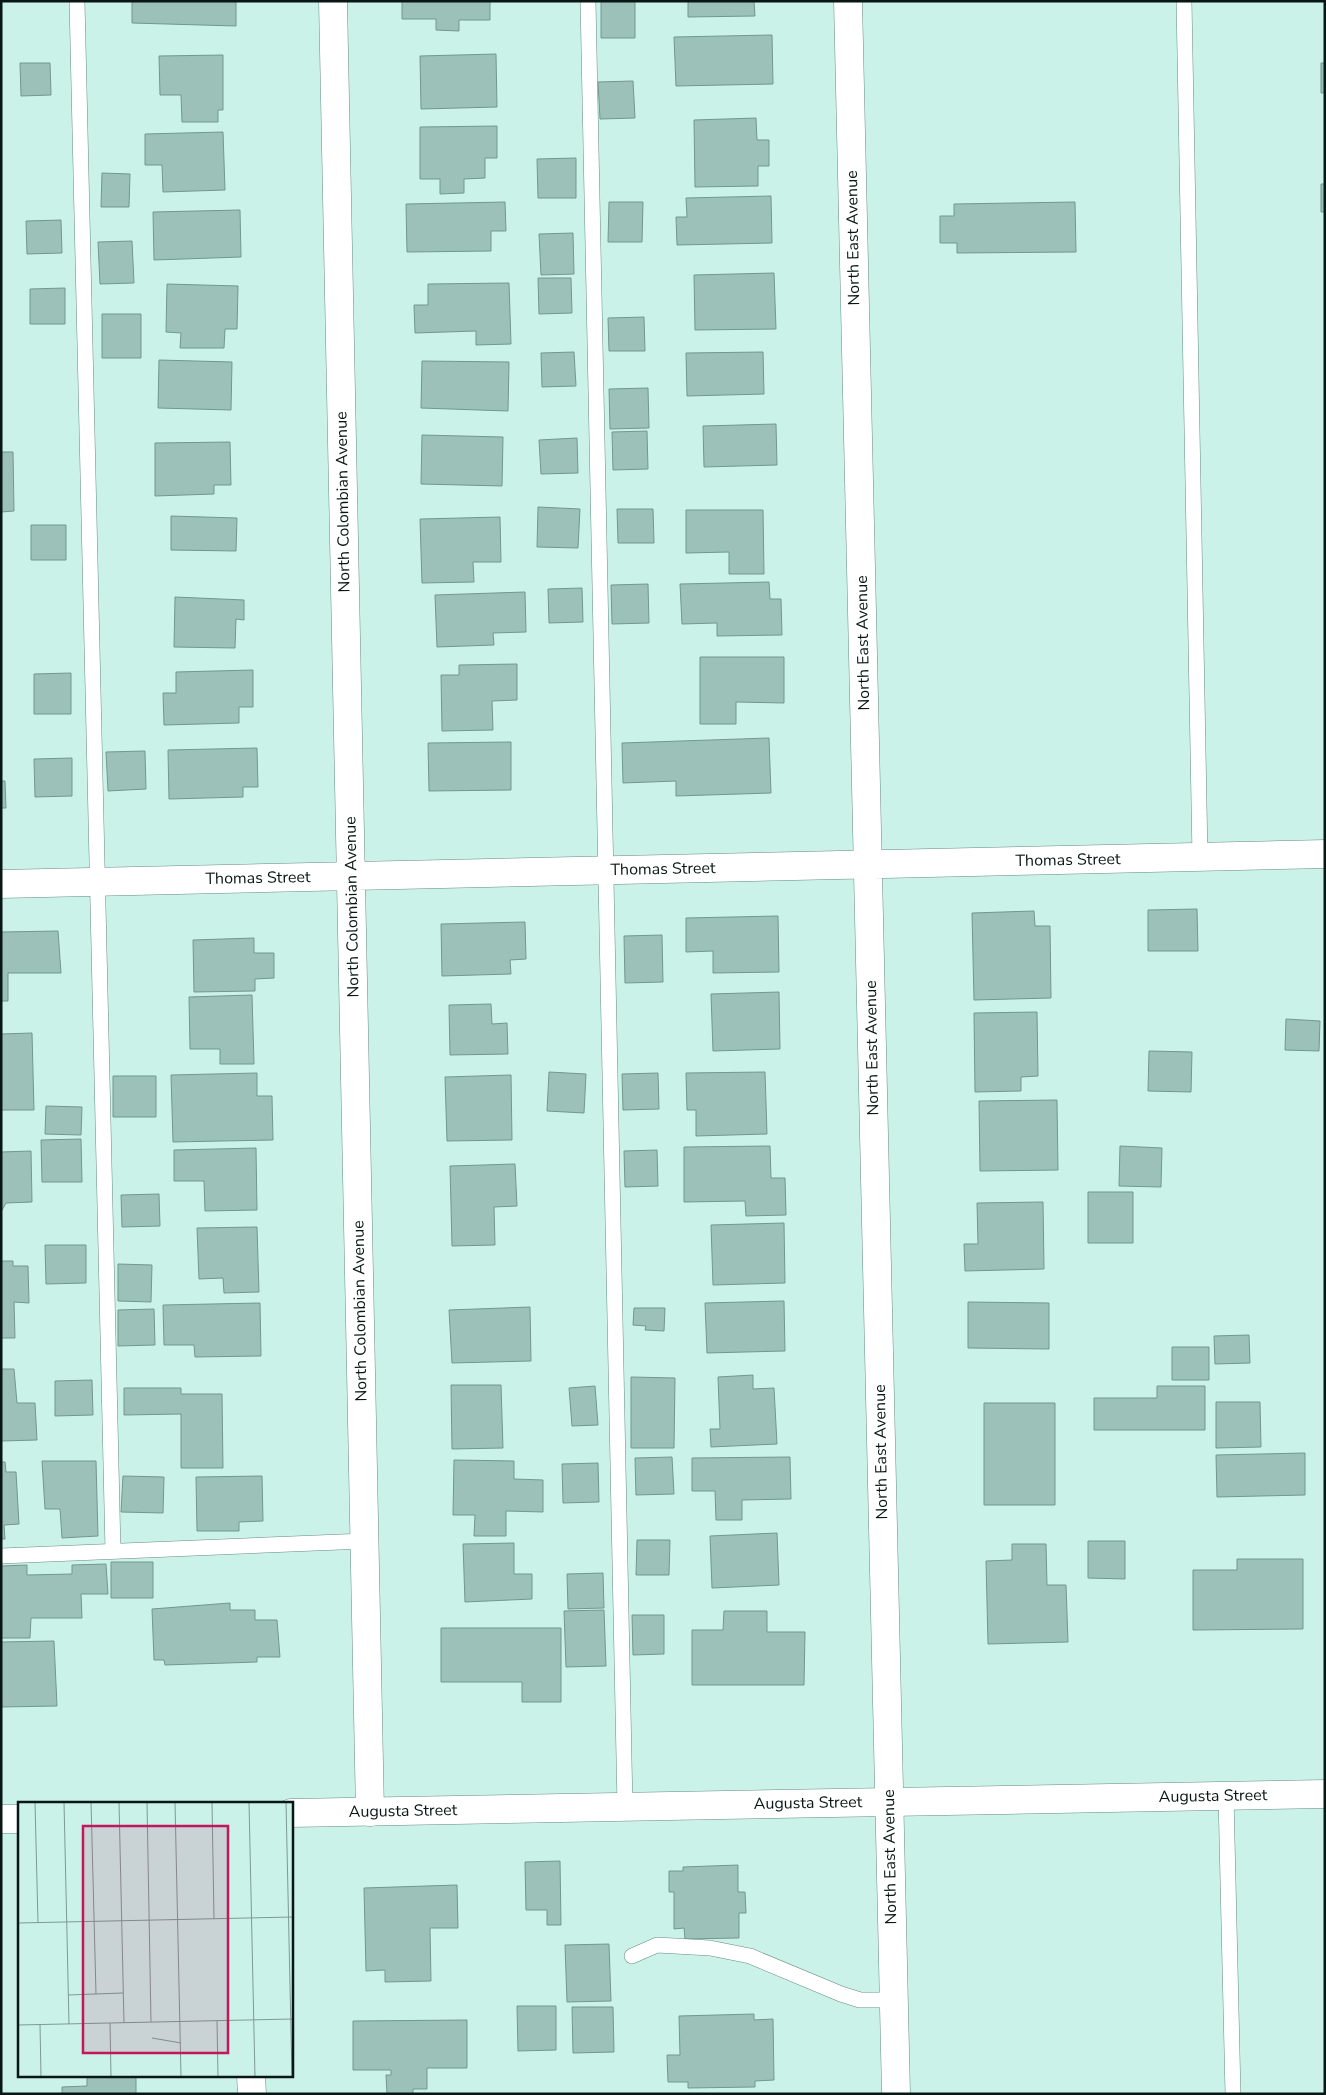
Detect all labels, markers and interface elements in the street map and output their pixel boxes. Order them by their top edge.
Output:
street label: North East Avenue [841,170,865,306]
street label: North Colombian Avenue [330,411,356,593]
street label: North East Avenue [851,575,875,711]
street label: North Colombian Avenue [339,816,365,998]
street label: Thomas Street [1015,848,1121,872]
street label: Thomas Street [610,857,716,881]
street label: Thomas Street [205,866,311,890]
street label: North East Avenue [860,980,884,1116]
street label: North Colombian Avenue [347,1220,373,1402]
street label: North East Avenue [869,1384,893,1520]
street label: Augusta Street [1159,1784,1268,1808]
street label: North East Avenue [878,1789,902,1925]
street label: Augusta Street [754,1791,863,1815]
street label: Augusta Street [349,1799,458,1823]
inset map [18,1802,292,2078]

